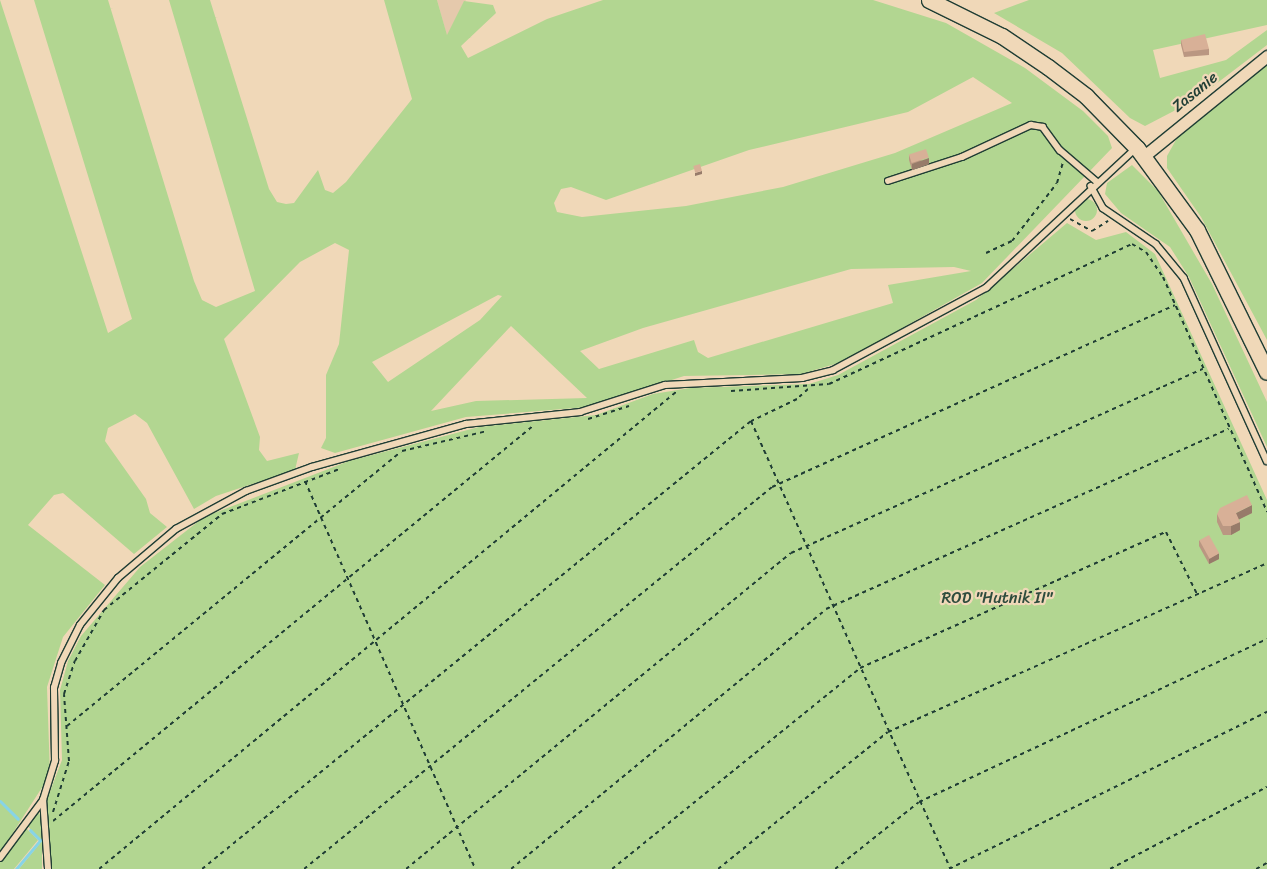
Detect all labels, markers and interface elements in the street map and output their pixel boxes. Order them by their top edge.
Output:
street label: Zasanie [1168,68,1222,116]
park label: ROD "Hutnik II" [942,588,1052,608]

